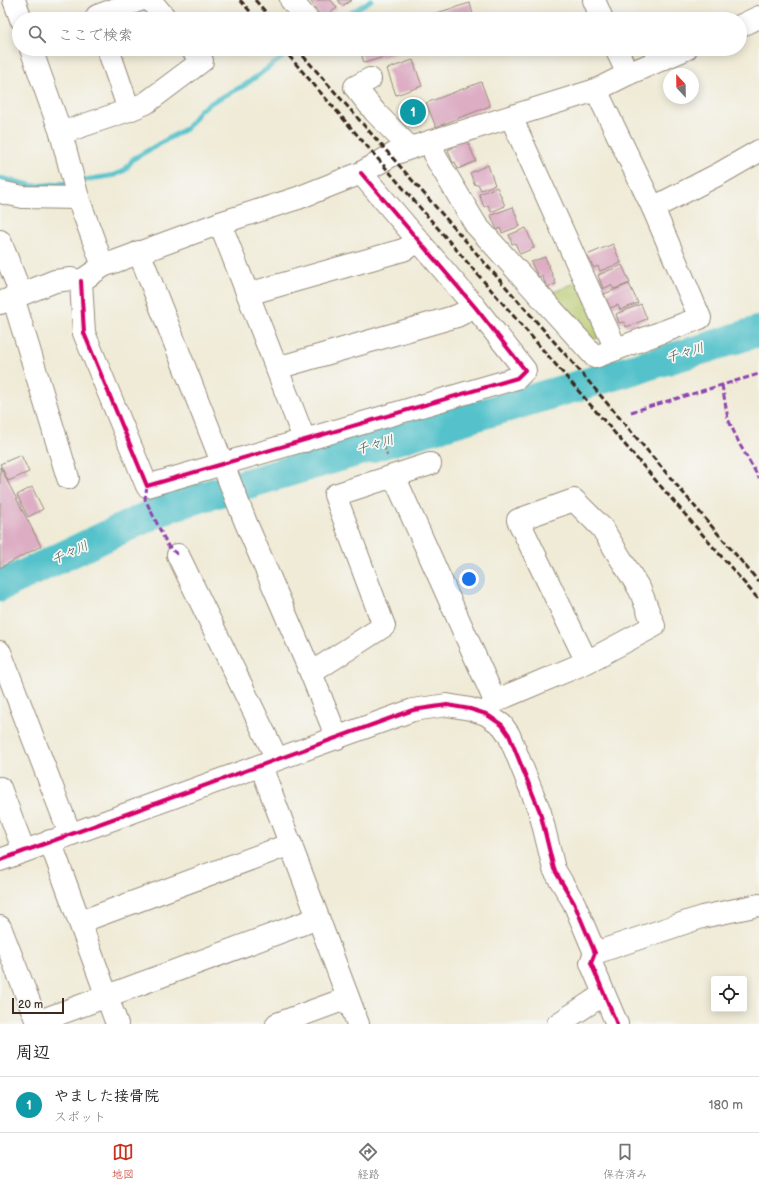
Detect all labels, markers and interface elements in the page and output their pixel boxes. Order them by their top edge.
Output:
search box [12,12,747,56]
icon: search [26,23,48,45]
text: ここで検索 [58,26,133,45]
north arrow [663,68,699,104]
pin: 1 [400,97,426,127]
water label: 千々川 [664,340,706,366]
water label: 千々川 [354,432,396,458]
water label: 千々川 [49,538,91,568]
your location [459,569,479,589]
map controls [711,976,747,1012]
button: locate [711,976,747,1012]
scale bar [12,996,64,1015]
text: 20 m [18,998,43,1011]
text: 周辺 [16,1043,50,1063]
text: やました接骨院 [54,1087,159,1106]
text: 1 [26,1097,32,1113]
text: 180 m [708,1097,743,1113]
text: スポット [54,1109,106,1125]
tab: 地図 [112,1141,134,1181]
tab: 経路 [357,1141,379,1181]
tab: 保存済み [603,1141,647,1181]

